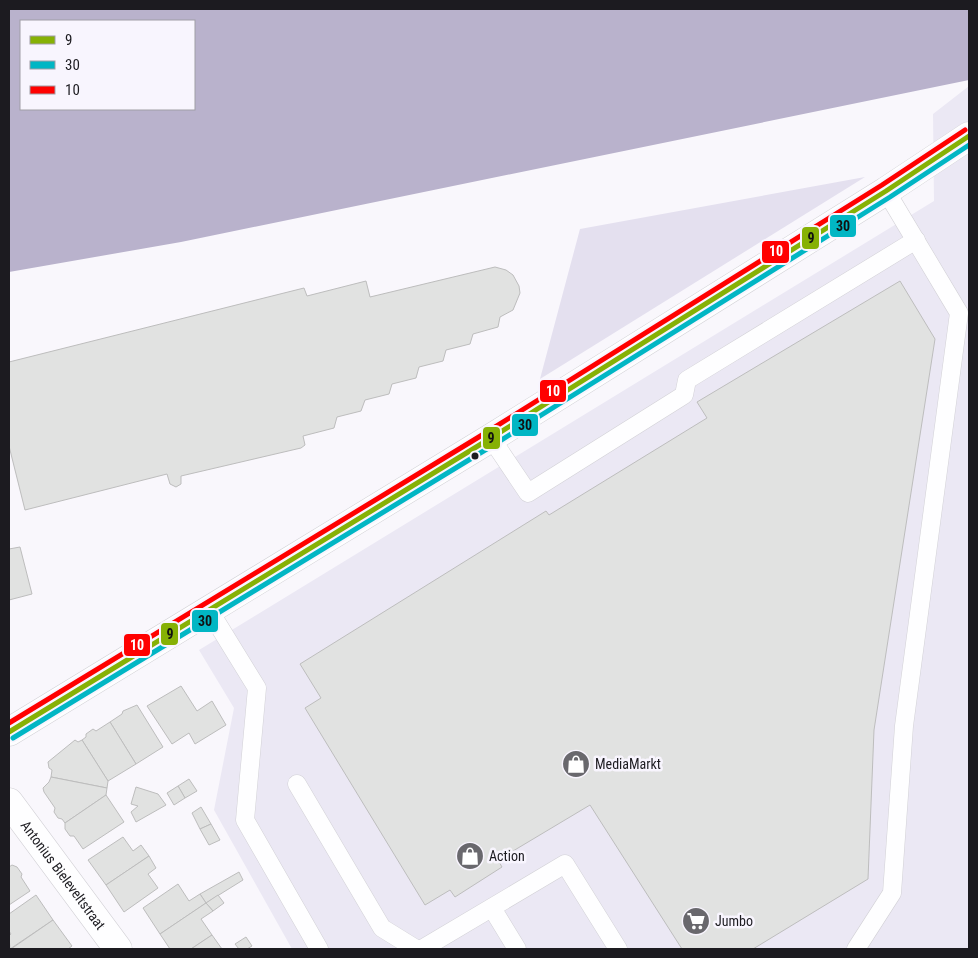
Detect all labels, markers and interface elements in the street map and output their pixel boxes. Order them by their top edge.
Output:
legend [20,20,195,110]
text: 9 [65,31,72,49]
text: 30 [65,56,80,74]
text: 10 [65,81,80,99]
line badge: 30 [829,214,857,238]
text: 30 [836,218,850,234]
line badge: 9 [801,226,820,250]
text: 9 [807,230,815,246]
line badge: 10 [761,240,790,264]
text: 10 [769,243,783,259]
line badge: 10 [539,379,567,403]
text: 10 [546,383,560,399]
line badge: 30 [511,413,539,437]
text: 30 [518,417,532,433]
line badge: 9 [482,426,501,450]
text: 9 [487,430,495,446]
unlabelled marker [470,451,480,461]
line badge: 30 [191,609,219,633]
text: 30 [198,613,212,629]
line badge: 9 [160,622,179,646]
text: 9 [166,626,174,642]
line badge: 10 [123,633,151,657]
text: 10 [130,637,144,653]
shop icon: MediaMarkt [561,749,591,779]
place label: MediaMarkt [595,756,661,772]
street label: Antonius Bieleveltstraat [18,818,109,933]
shop icon: Action [455,841,485,871]
place label: Action [489,848,525,864]
supermarket icon: Jumbo [681,906,711,936]
place label: Jumbo [715,913,753,929]

